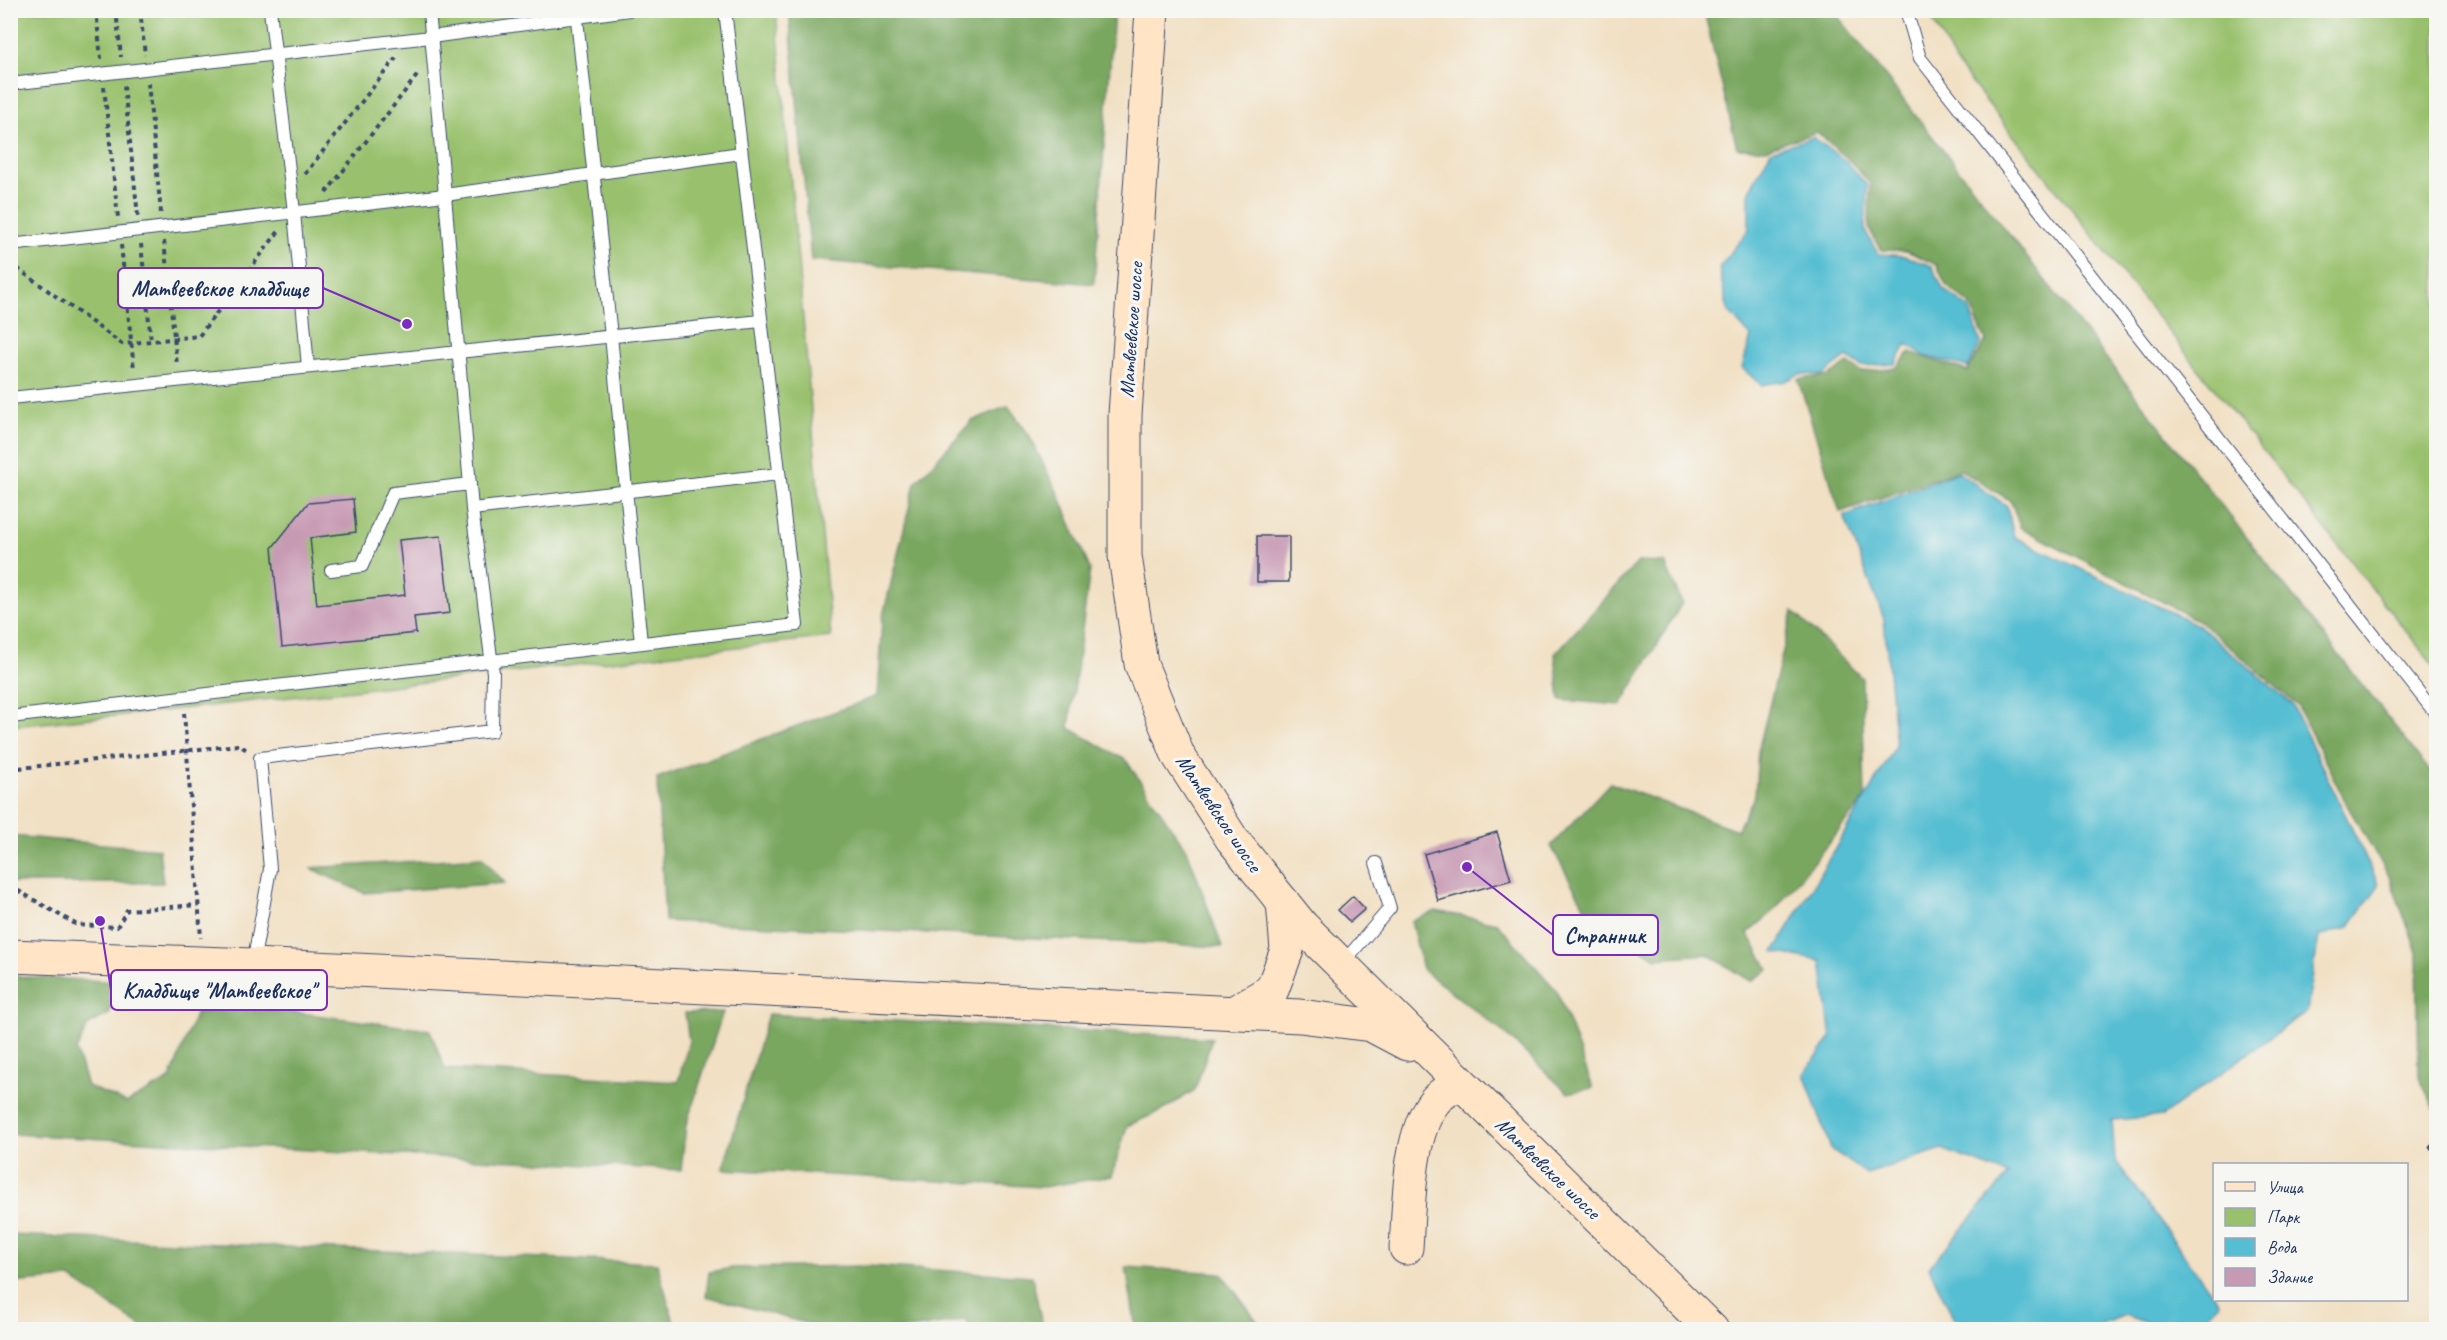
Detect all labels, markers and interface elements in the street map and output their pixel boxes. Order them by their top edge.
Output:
street label: Матвеевское шоссе [1113,259,1149,399]
callout: Матвеевское кладбище [118,268,323,308]
text: Матвеевское кладбище [132,275,311,303]
street label: Матвеевское шоссе [1170,749,1269,878]
callout: Странник [1553,915,1658,955]
text: Странник [1565,922,1648,950]
callout: Кладбище "Матвеевское" [111,970,327,1010]
text: Кладбище "Матвеевское" [123,977,320,1005]
street label: Матвеевское шоссе [1490,1111,1608,1226]
legend [2213,1163,2408,1301]
text: Улица [2267,1176,2304,1198]
text: Парк [2267,1206,2301,1228]
text: Вода [2267,1236,2298,1258]
text: Здание [2267,1266,2313,1288]

